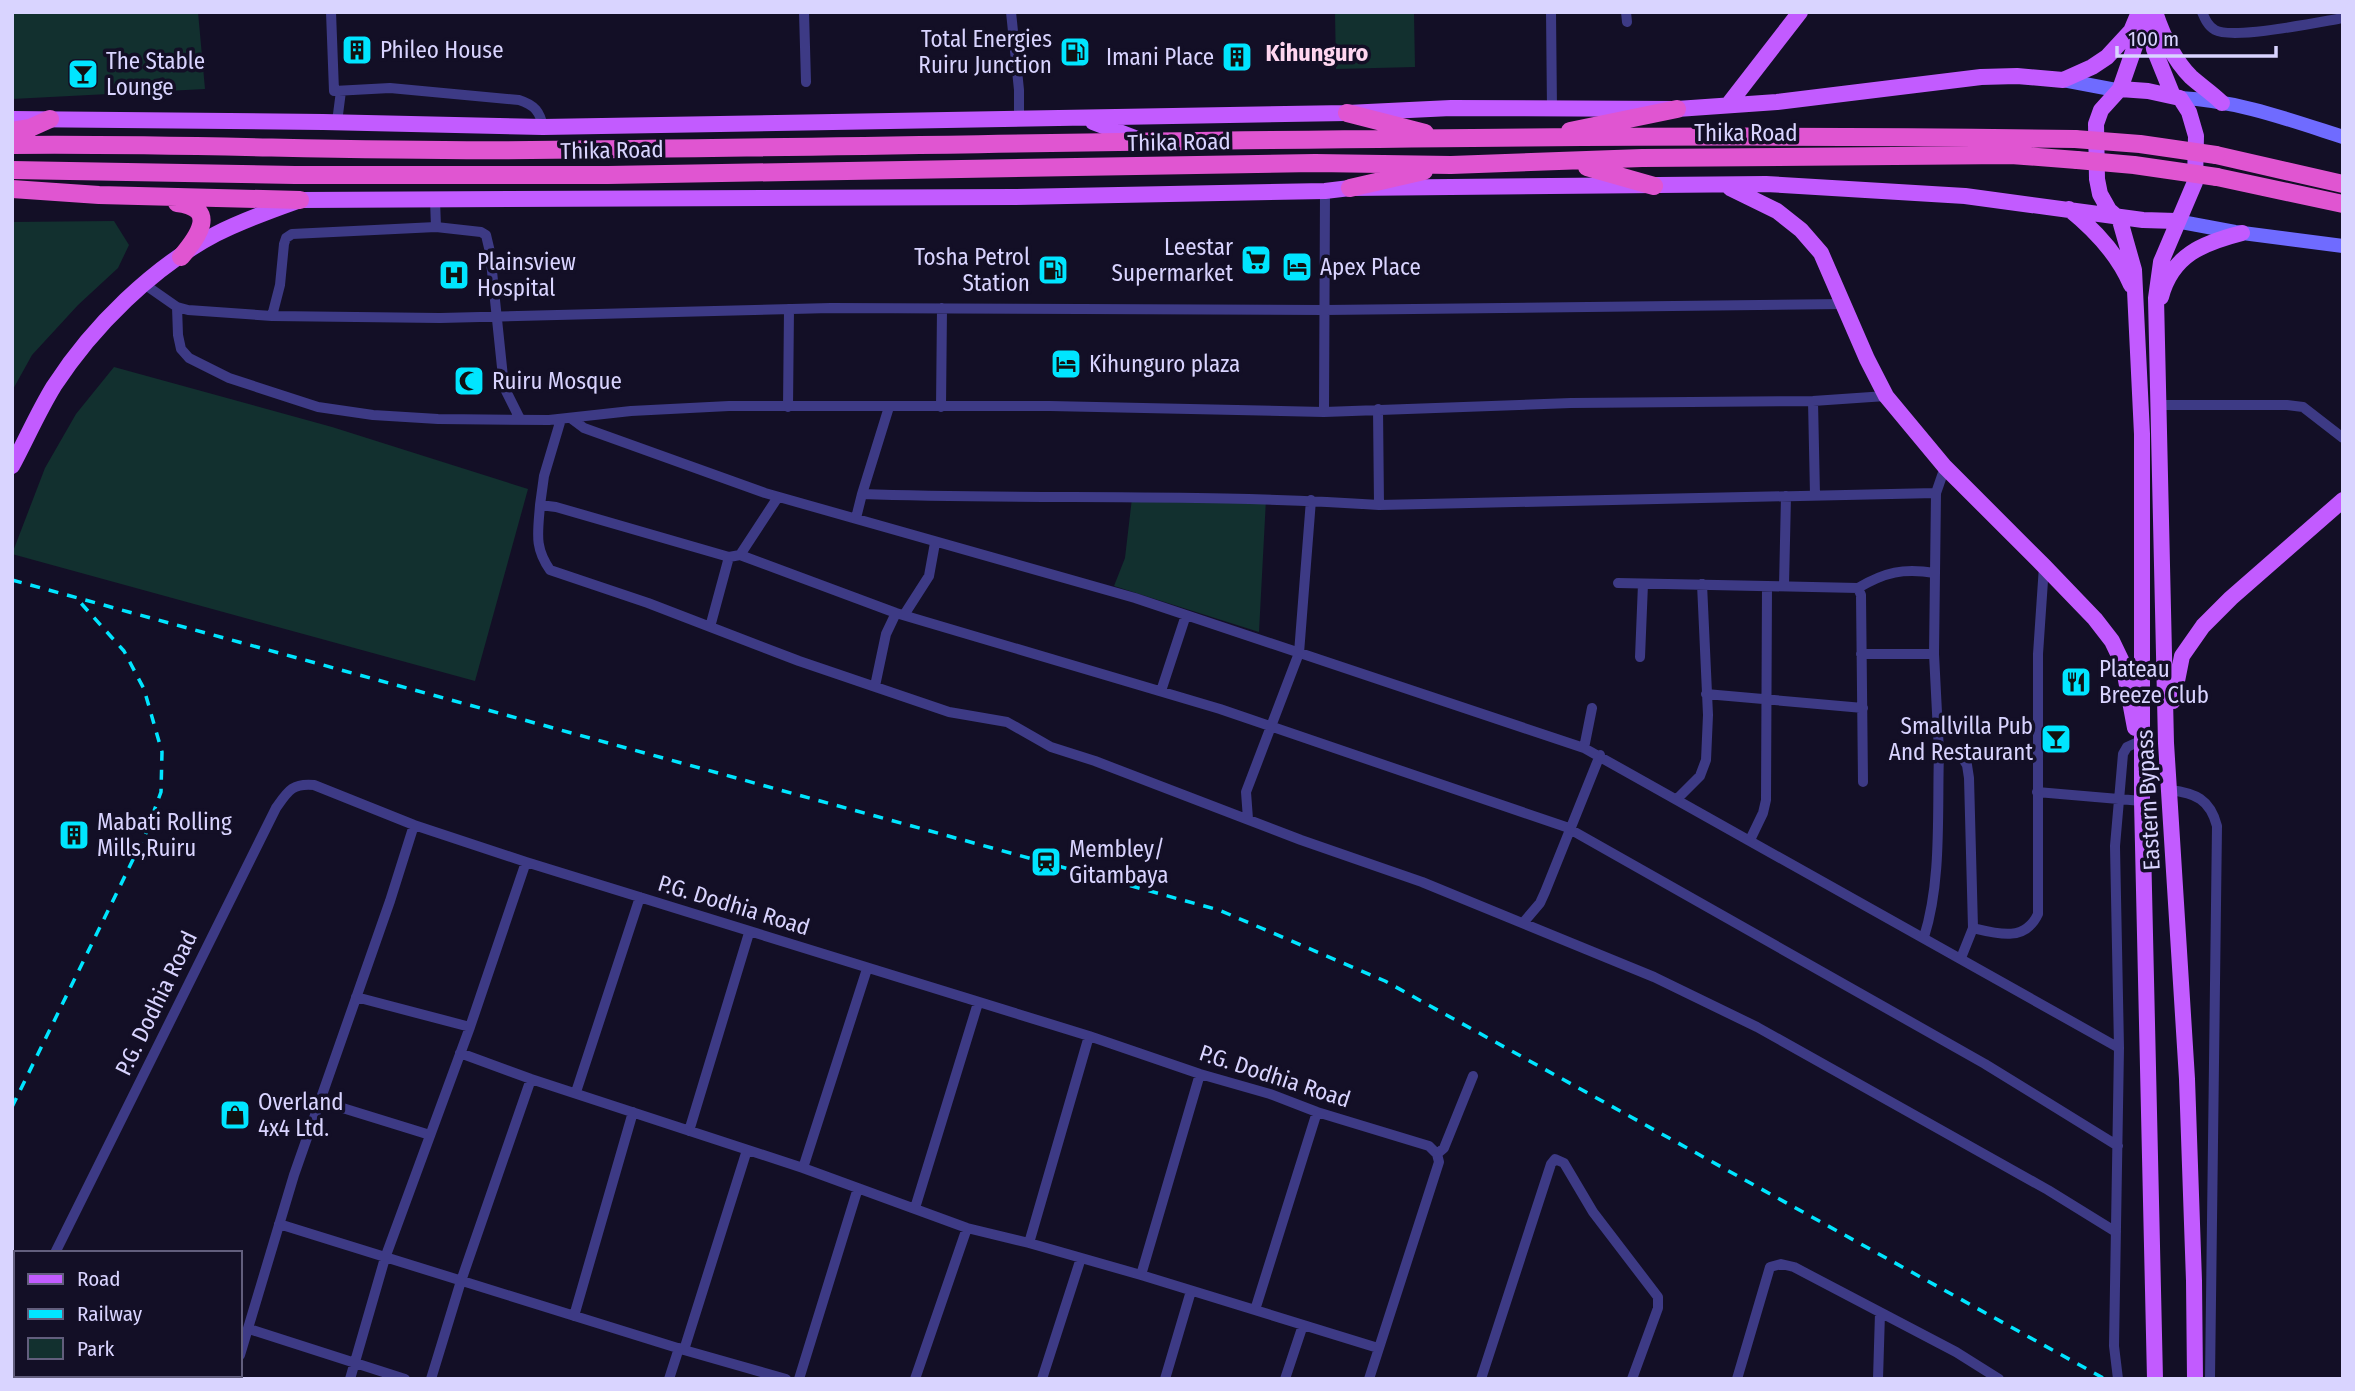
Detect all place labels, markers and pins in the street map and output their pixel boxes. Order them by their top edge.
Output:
place label: Total Energies Ruiru Junction [918,25,1052,79]
building icon: Phileo House [340,33,374,67]
fuel station icon: Total Energies Ruiru Junction [1058,35,1092,69]
place label: Phileo House [380,36,504,64]
building icon: Imani Place [1220,40,1254,74]
place label: Imani Place [1106,43,1214,71]
place label: The Stable Lounge [106,47,205,101]
bar icon: The Stable Lounge [66,57,100,91]
place label: Leestar Supermarket [1112,233,1233,287]
place label: Tosha Petrol Station [914,243,1030,297]
supermarket icon: Leestar Supermarket [1239,243,1273,277]
place label: Plainsview Hospital [477,248,576,302]
hotel icon: Apex Place [1280,250,1314,284]
fuel station icon: Tosha Petrol Station [1036,253,1070,287]
place label: Apex Place [1320,253,1421,281]
hospital icon: Plainsview Hospital [437,258,471,292]
hotel icon: Kihunguro plaza [1049,347,1083,381]
place label: Kihunguro plaza [1089,350,1240,378]
mosque icon: Ruiru Mosque [452,364,486,398]
place label: Ruiru Mosque [492,367,622,395]
place label: Plateau Breeze Club [2099,655,2209,709]
restaurant icon: Plateau Breeze Club [2059,665,2093,699]
place label: Smallvilla Pub And Restaurant [1889,712,2033,766]
bar icon: Smallvilla Pub And Restaurant [2039,722,2073,756]
place label: Mabati Rolling Mills,Ruiru [97,808,232,862]
building icon: Mabati Rolling Mills,Ruiru [57,818,91,852]
place label: Membley/ Gitambaya [1069,835,1168,889]
station icon: Membley/ Gitambaya [1029,845,1063,879]
place label: Overland 4x4 Ltd. [258,1088,344,1142]
shop icon: Overland 4x4 Ltd. [218,1098,252,1132]

